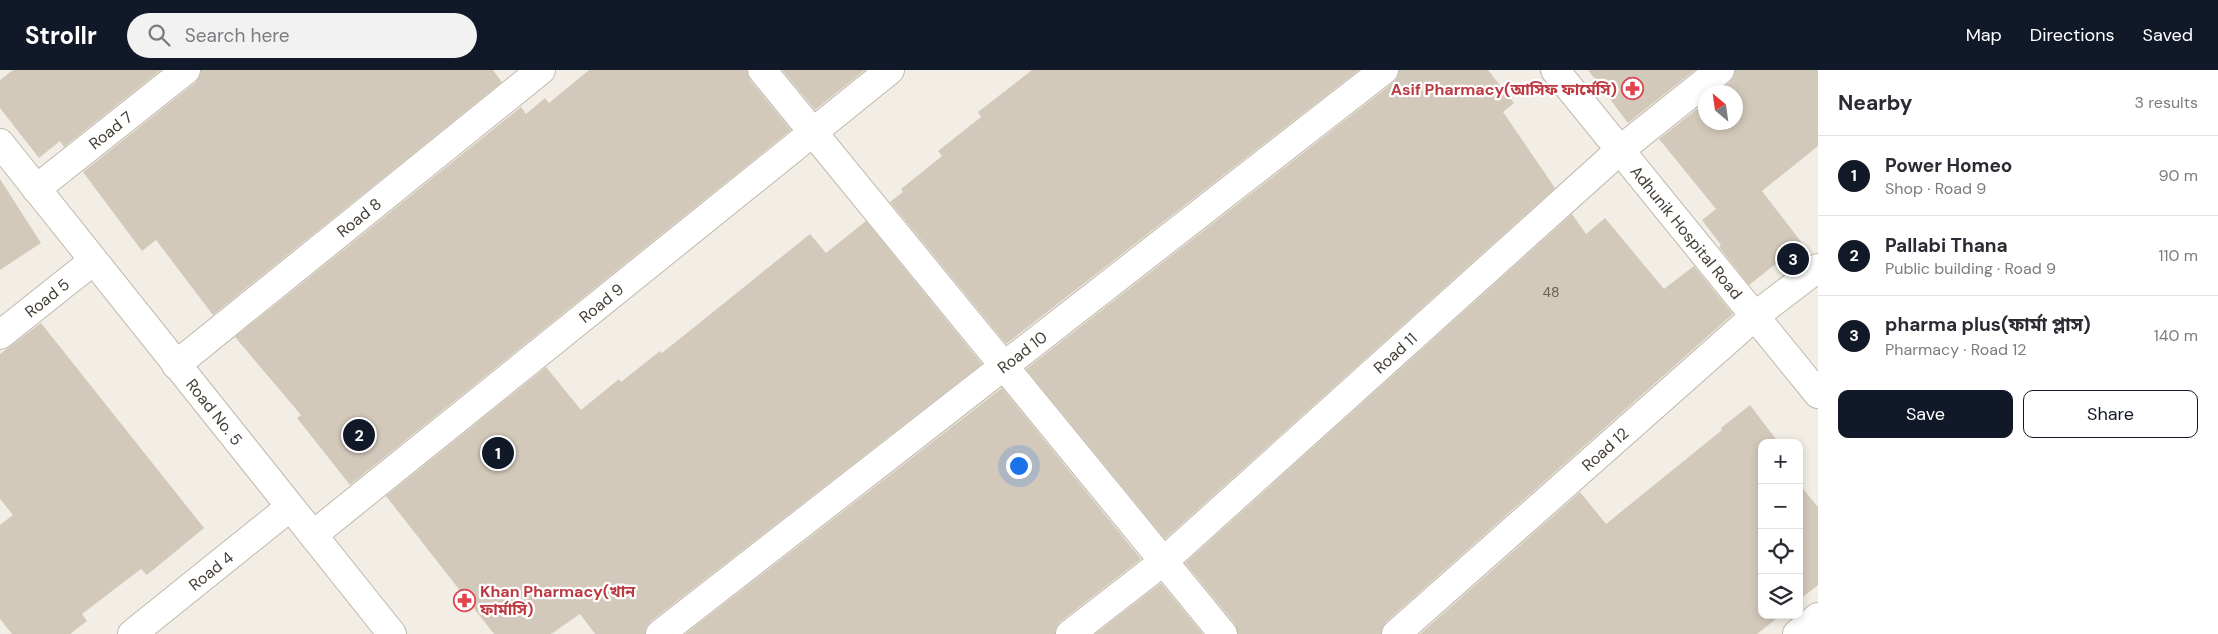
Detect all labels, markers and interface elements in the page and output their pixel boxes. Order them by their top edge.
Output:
search box [127,13,477,58]
text: Strollr [25,20,97,51]
icon: search [145,21,173,49]
text: Search here [185,23,290,48]
text: Map [1966,23,2002,47]
text: Directions [2030,23,2115,47]
text: Saved [2143,23,2193,47]
pharmacy icon: Asif Pharmacy(আসিফ ফার্মেসি) [1621,77,1645,101]
place label: Asif Pharmacy(আসিফ ফার্মেসি) [1391,79,1617,100]
north arrow [1698,85,1743,130]
text: Nearby [1838,89,1912,117]
text: 3 results [2135,92,2198,113]
street label: Road 7 [85,107,137,154]
text: Power Homeo [1885,153,2012,178]
street label: Adhunik Hospital Road [1626,161,1747,304]
text: 1 [1851,165,1857,186]
text: 90 m [2158,165,2198,186]
text: Shop · Road 9 [1885,178,1986,199]
street label: Road 8 [333,193,386,242]
text: Pallabi Thana [1885,233,2008,258]
pin: 3 [1777,240,1809,278]
text: 2 [1849,245,1859,266]
text: 110 m [2159,245,2198,266]
text: Public building · Road 9 [1885,258,2056,279]
street label: Road 5 [21,274,74,322]
street label: Road 9 [575,279,628,328]
house number: 48 [1542,283,1560,301]
text: pharma plus(ফার্মা প্লাস) [1885,312,2091,337]
text: 3 [1849,325,1859,346]
text: 140 m [2154,325,2198,346]
street label: Road 10 [993,326,1052,378]
street label: Road 11 [1369,328,1422,378]
text: Pharmacy · Road 12 [1885,339,2027,360]
street label: Road No. 5 [181,375,247,450]
button: Save [1838,390,2013,438]
button: Share [2023,390,2198,438]
pin: 2 [343,416,375,454]
street label: Road 12 [1577,423,1633,476]
pin: 1 [482,434,514,472]
map controls [1758,439,1803,619]
button: + [1758,439,1803,484]
your location [1006,453,1032,479]
button: − [1758,484,1803,529]
button: locate [1758,529,1803,574]
street label: Road 4 [184,547,238,595]
button: layers [1758,574,1803,619]
place label: Khan Pharmacy(খান ফার্মাসি) [479,581,636,620]
pharmacy icon: Khan Pharmacy(খান ফার্মাসি) [452,588,476,612]

